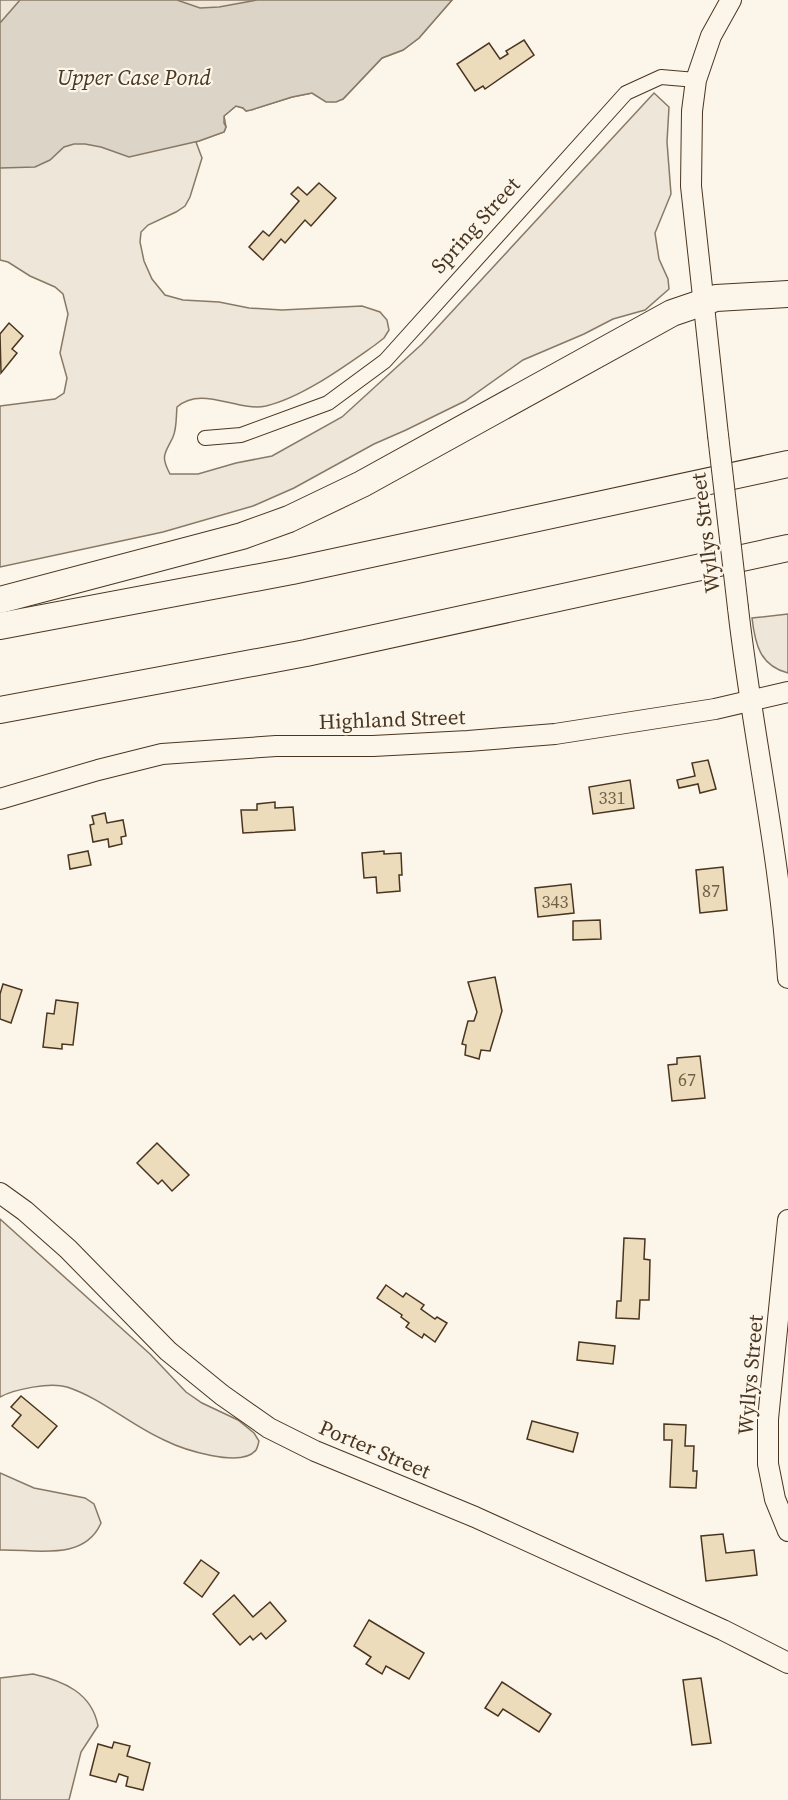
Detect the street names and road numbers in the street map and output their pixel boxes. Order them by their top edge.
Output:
street label: Spring Street [424,170,526,280]
street label: Wyllys Street [683,471,727,595]
street label: Highland Street [318,702,466,736]
street label: Wyllys Street [730,1313,770,1436]
street label: Porter Street [315,1413,435,1486]

